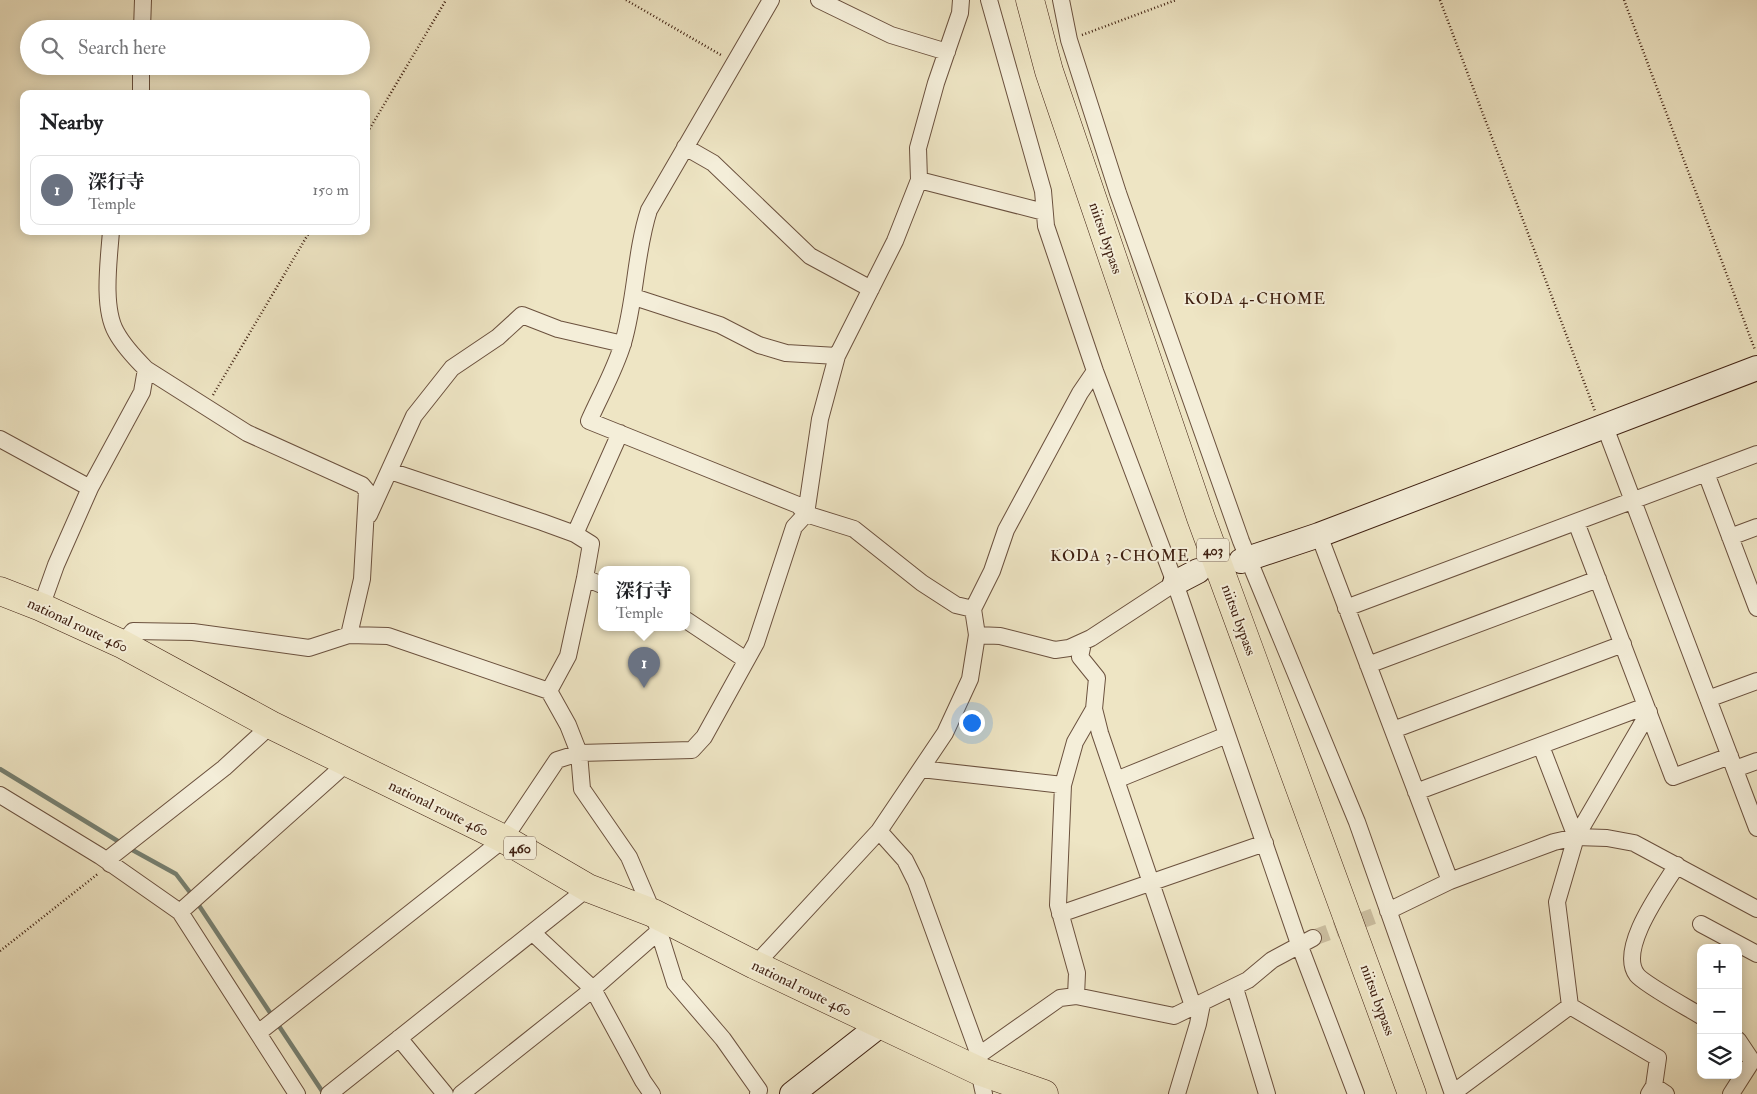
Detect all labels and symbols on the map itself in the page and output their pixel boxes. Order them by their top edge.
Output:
street label: niitsu bypass [1083,200,1127,277]
district label: KODA 4-CHOME [1184,289,1326,309]
road number: 403 [1197,538,1229,562]
district label: KODA 3-CHOME [1050,546,1190,566]
street label: niitsu bypass [1216,582,1260,659]
street label: national route 460 [24,594,131,657]
pin: 1 [628,647,660,688]
your location [959,710,985,736]
street label: national route 460 [386,776,492,841]
road number: 460 [504,836,536,860]
street label: national route 460 [749,956,855,1021]
street label: niitsu bypass [1355,962,1399,1039]

